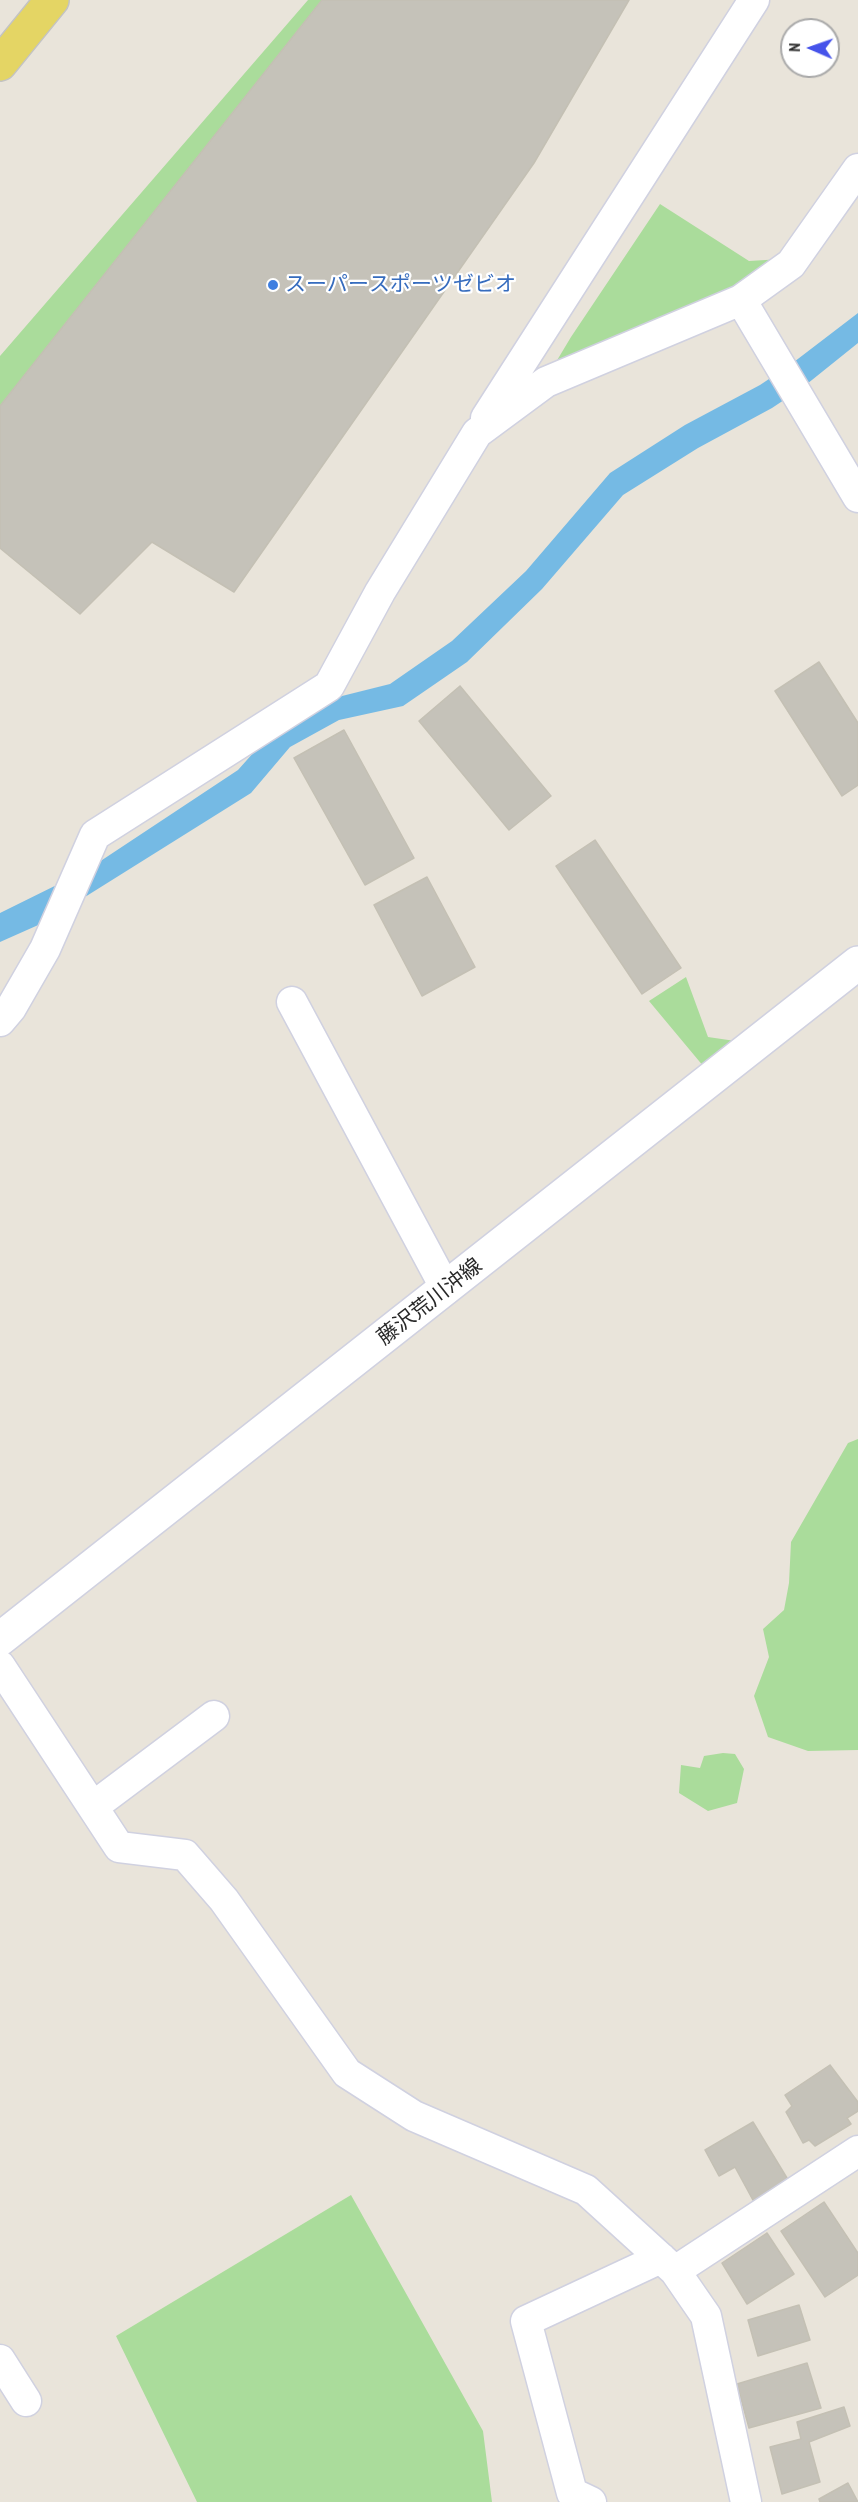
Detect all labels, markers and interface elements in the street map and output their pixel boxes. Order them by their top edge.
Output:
north arrow [780,18,840,78]
text: N [784,43,804,52]
place label: スーパースポーツゼビオ [285,272,516,298]
marker: スーパースポーツゼビオ [266,278,280,292]
street label: 藤沢荒川沖線 [373,1253,487,1351]

